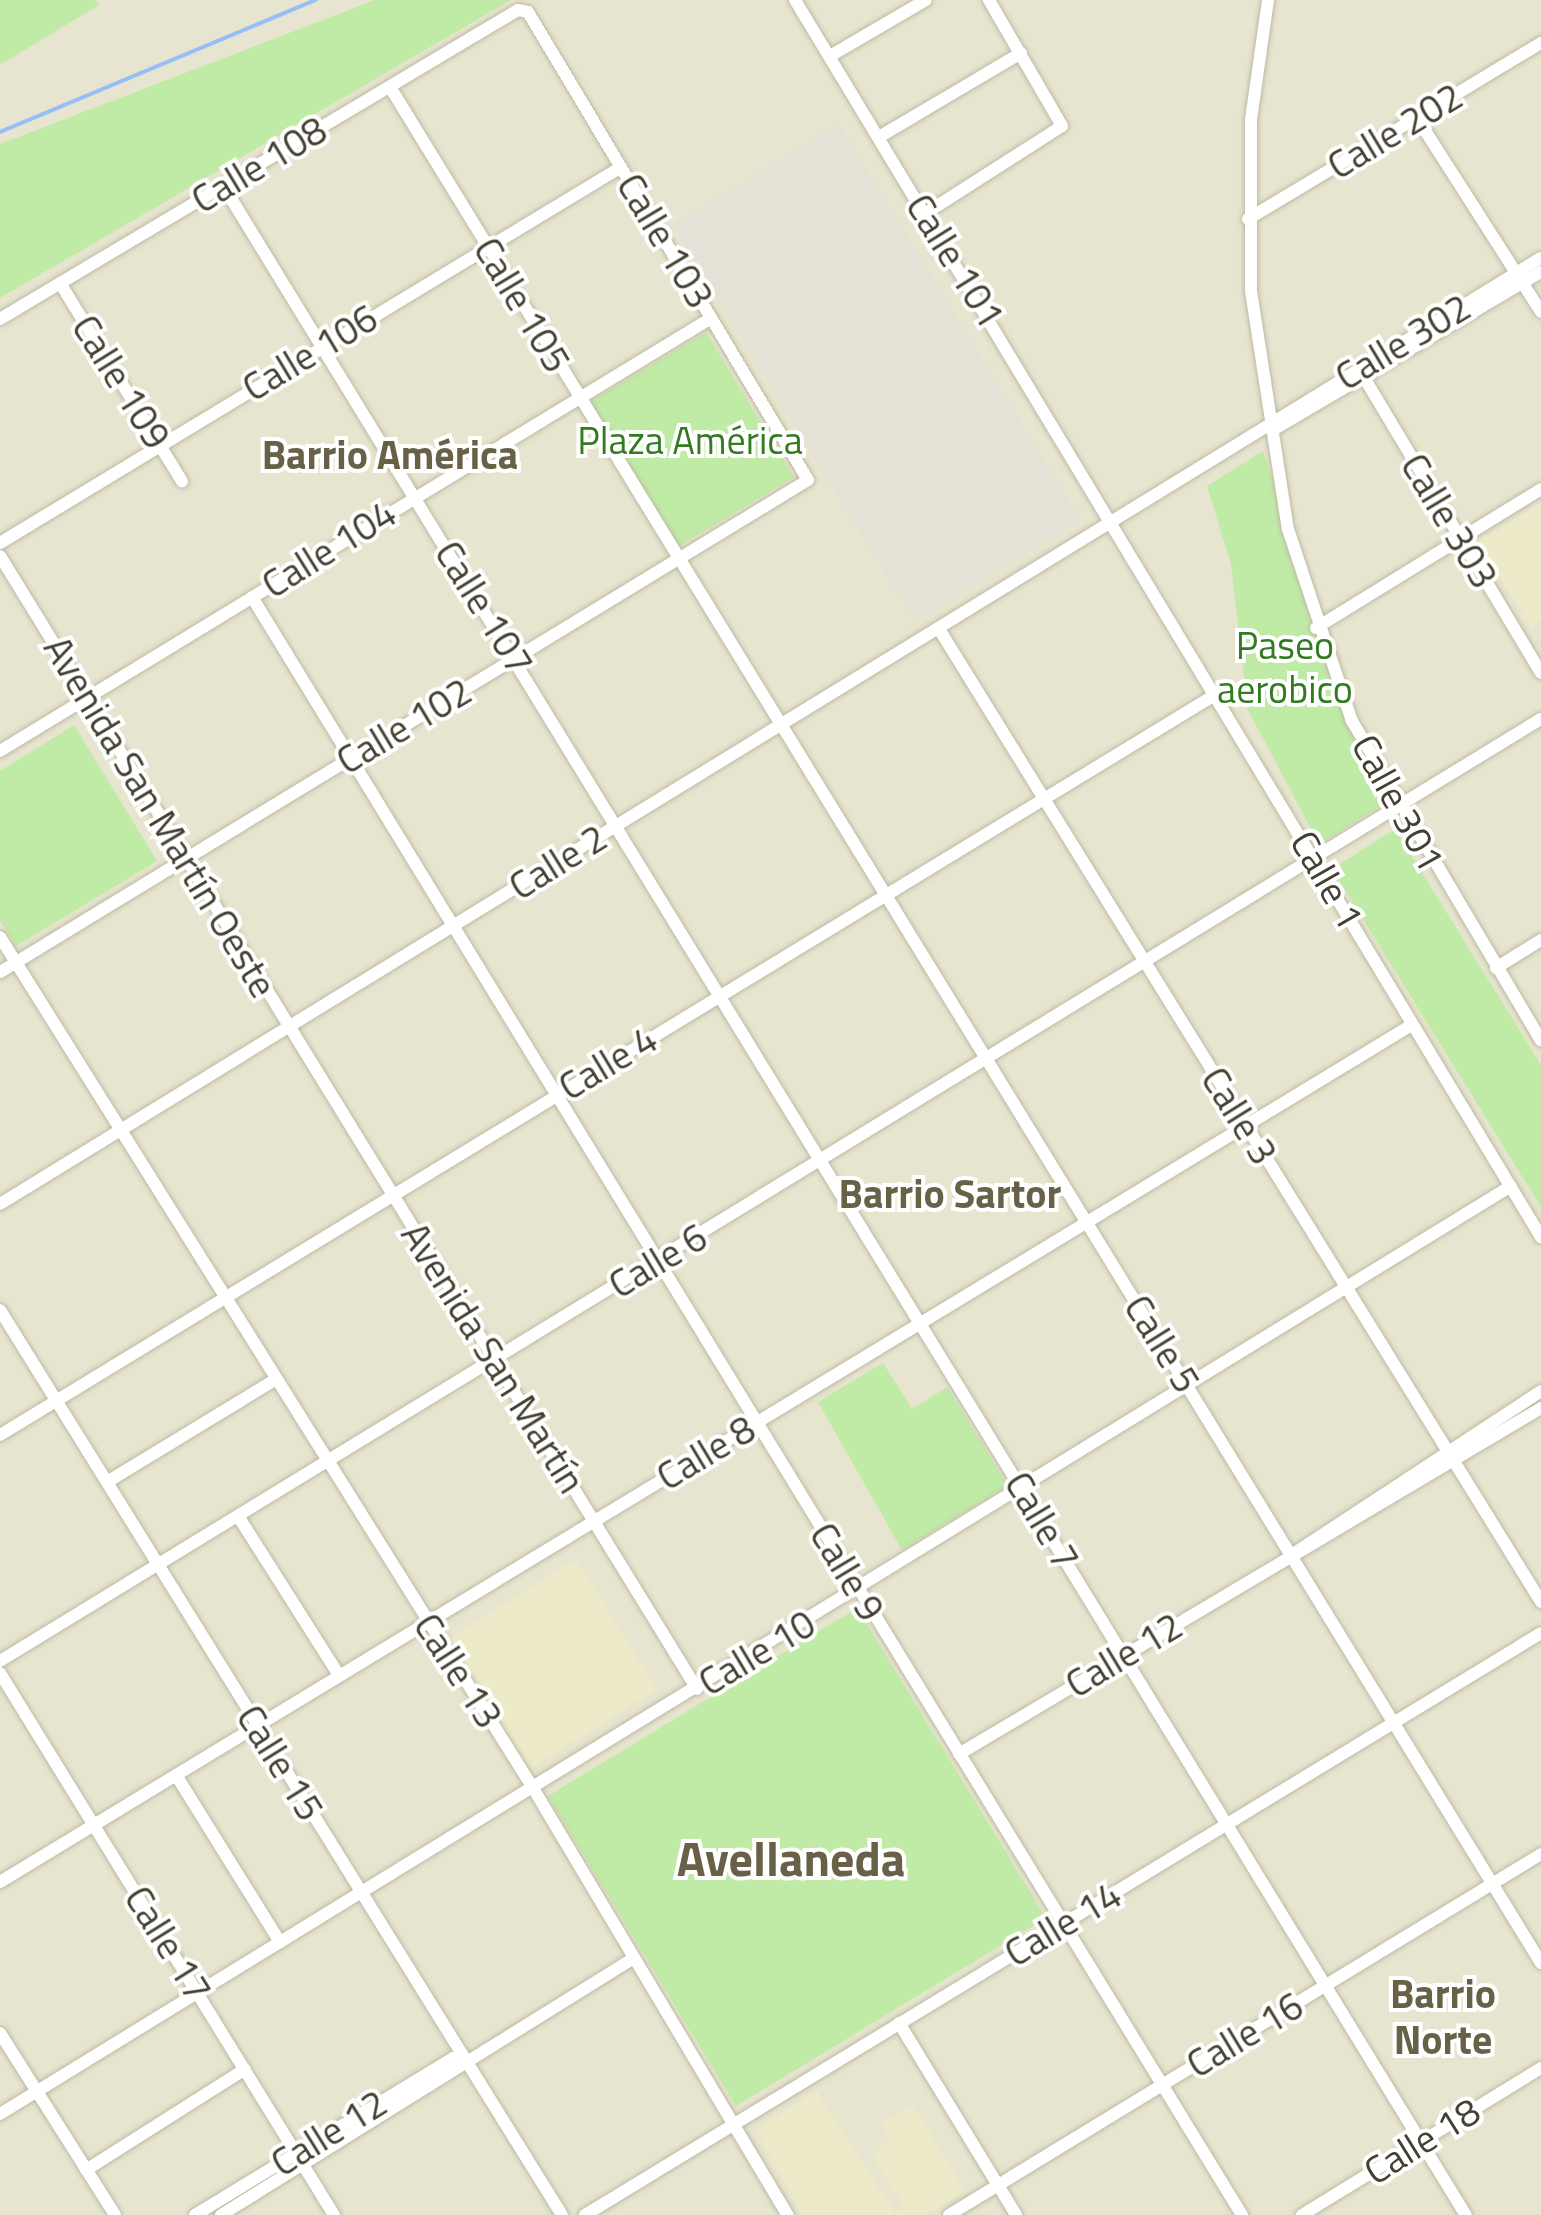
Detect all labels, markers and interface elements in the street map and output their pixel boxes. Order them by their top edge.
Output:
street label: Calle 202 [1320,73,1470,189]
street label: Calle 108 [184,107,334,223]
street label: Calle 103 [607,166,723,316]
street label: Calle 101 [896,186,1014,336]
street label: Calle 105 [464,230,580,380]
street label: Calle 302 [1328,284,1478,400]
street label: Calle 106 [235,295,385,411]
street label: Calle 109 [62,307,180,457]
park label: Plaza América [577,418,803,464]
district label: Barrio América [262,431,518,479]
street label: Calle 303 [1391,446,1507,596]
street label: Calle 104 [254,490,404,608]
street label: Calle 107 [425,533,543,683]
park label: Paseo aerobico [1217,623,1353,712]
street label: Avenida San Martín Oeste [34,628,286,1006]
street label: Calle 102 [329,668,479,784]
street label: Calle 301 [1342,727,1454,879]
street label: Calle 2 [501,815,615,909]
street label: Calle 1 [1281,823,1373,937]
street label: Calle 4 [551,1016,665,1110]
street label: Calle 3 [1192,1059,1286,1173]
district label: Barrio Sartor [839,1170,1061,1218]
street label: Calle 6 [601,1214,715,1308]
street label: Avenida San Martín [392,1215,594,1501]
street label: Calle 5 [1115,1287,1209,1401]
street label: Calle 8 [649,1406,763,1500]
street label: Calle 7 [995,1464,1089,1578]
street label: Calle 9 [800,1515,894,1629]
street label: Calle 10 [691,1601,823,1705]
street label: Calle 12 [1058,1603,1190,1707]
street label: Calle 13 [404,1605,512,1737]
street label: Calle 15 [227,1697,333,1829]
district label: Avellaneda [677,1830,905,1888]
street label: Calle 14 [997,1872,1129,1976]
street label: Calle 17 [115,1878,221,2010]
district label: Barrio Norte [1390,1970,1496,2064]
street label: Calle 16 [1179,1983,1311,2087]
street label: Calle 12 [263,2080,395,2186]
street label: Calle 18 [1356,2088,1488,2194]

